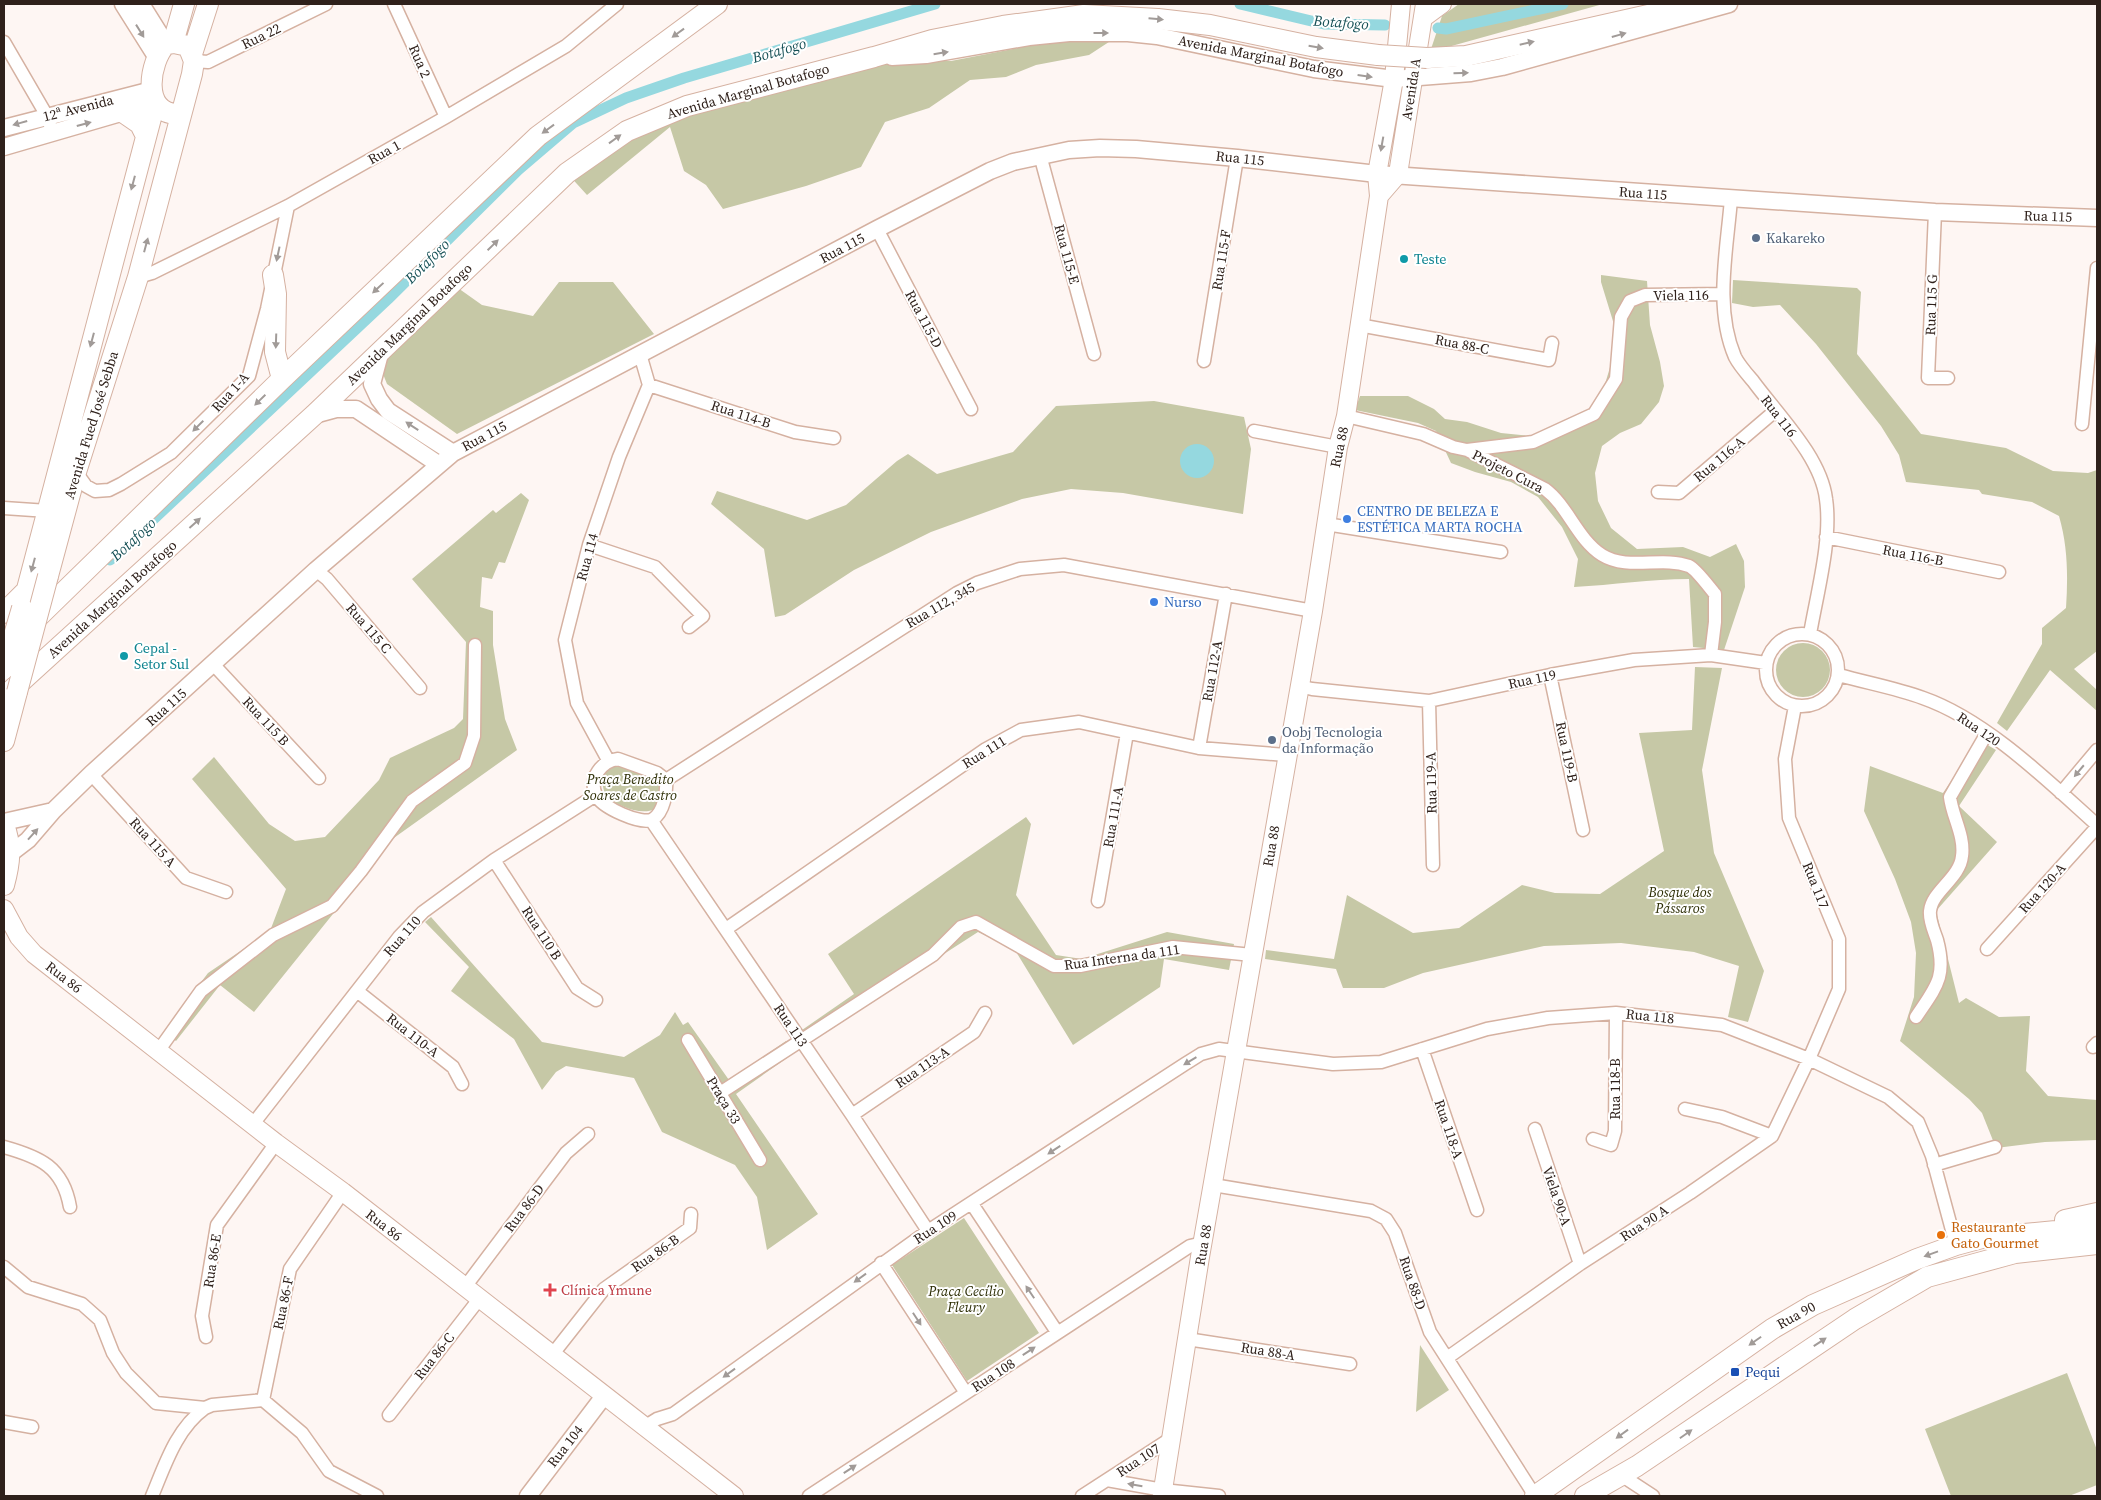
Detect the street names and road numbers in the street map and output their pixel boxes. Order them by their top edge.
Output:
street label: Rua 22 [238,18,284,54]
street label: Avenida Marginal Botafogo [1177,30,1346,82]
street label: Rua 2 [404,41,436,81]
street label: Avenida A [1396,56,1426,121]
street label: Avenida Marginal Botafogo [664,58,832,124]
street label: 12ª Avenida [41,89,116,126]
street label: Rua 1 [364,135,404,169]
street label: Rua 115 [1215,146,1265,170]
street label: Rua 115 [1618,181,1668,205]
street label: Rua 115 [2023,205,2073,227]
street label: Rua 115-E [1049,222,1085,286]
street label: Rua 115 [816,228,868,268]
street label: Rua 115-F [1206,228,1236,292]
street label: Avenida Marginal Botafogo [342,258,477,390]
street label: Rua 115 G [1920,274,1942,336]
street label: Viela 116 [1653,285,1709,305]
street label: Rua 115-D [900,287,948,351]
street label: Rua 88-C [1433,329,1491,359]
street label: Avenida Fued José Sebba [59,348,123,501]
street label: Rua 1-A [207,367,254,416]
street label: Rua 116 [1756,391,1802,441]
street label: Rua 114-B [709,395,774,433]
street label: Rua 115 [458,416,510,456]
street label: Rua 88 [1325,425,1353,469]
street label: Rua 116-A [1689,431,1750,487]
street label: Projeto Cura [1469,444,1548,498]
street label: Rua 114 [571,531,603,583]
street label: Avenida Marginal Botafogo [43,535,181,663]
street label: Rua 116-B [1881,539,1945,571]
street label: Rua 112, 345 [902,577,978,633]
street label: Rua 115 C [342,599,397,658]
street label: Rua 112-A [1197,638,1227,703]
street label: Rua 119 [1506,664,1558,694]
street label: Rua 115 [141,683,191,731]
street label: Rua 115 B [238,692,294,750]
street label: Rua 120 [1953,707,2005,751]
street label: Rua 119-B [1551,720,1583,784]
street label: Rua 111 [958,731,1010,773]
street label: Rua 119-A [1420,751,1442,814]
street label: Rua 111-A [1098,784,1128,849]
street label: Rua 115 A [125,813,181,872]
street label: Rua 88 [1258,824,1284,868]
street label: Rua 120-A [2014,858,2071,918]
street label: Rua 117 [1798,859,1834,911]
street label: Rua 110 B [517,902,567,964]
street label: Rua 110 [379,911,425,961]
street label: Rua Interna da 111 [1063,939,1181,975]
street label: Rua 86 [41,956,87,998]
street label: Rua 113 [769,999,813,1051]
street label: Rua 118 [1625,1004,1675,1028]
street label: Rua 110-A [383,1008,444,1062]
street label: Rua 113-A [891,1041,954,1093]
street label: Rua 118-B [1605,1058,1625,1120]
street label: Praça 33 [702,1072,746,1128]
street label: Rua 118-A [1429,1097,1469,1162]
street label: Viela 90-A [1537,1163,1577,1229]
street label: Rua 86-D [499,1180,549,1236]
street label: Rua 90 A [1616,1200,1673,1246]
street label: Rua 86 [361,1204,407,1246]
street label: Rua 109 [909,1205,961,1249]
street label: Rua 88 [1190,1223,1216,1267]
street label: Rua 86-B [627,1229,683,1277]
street label: Rua 86-E [198,1233,226,1289]
street label: Rua 88-D [1394,1253,1432,1313]
street label: Rua 86-F [268,1275,298,1331]
street label: Rua 90 [1773,1296,1819,1334]
street label: Rua 86-C [409,1328,459,1384]
street label: Rua 88-A [1239,1337,1297,1365]
street label: Rua 108 [967,1353,1019,1397]
street label: Rua 104 [542,1421,588,1471]
street label: Rua 107 [1112,1438,1164,1482]

